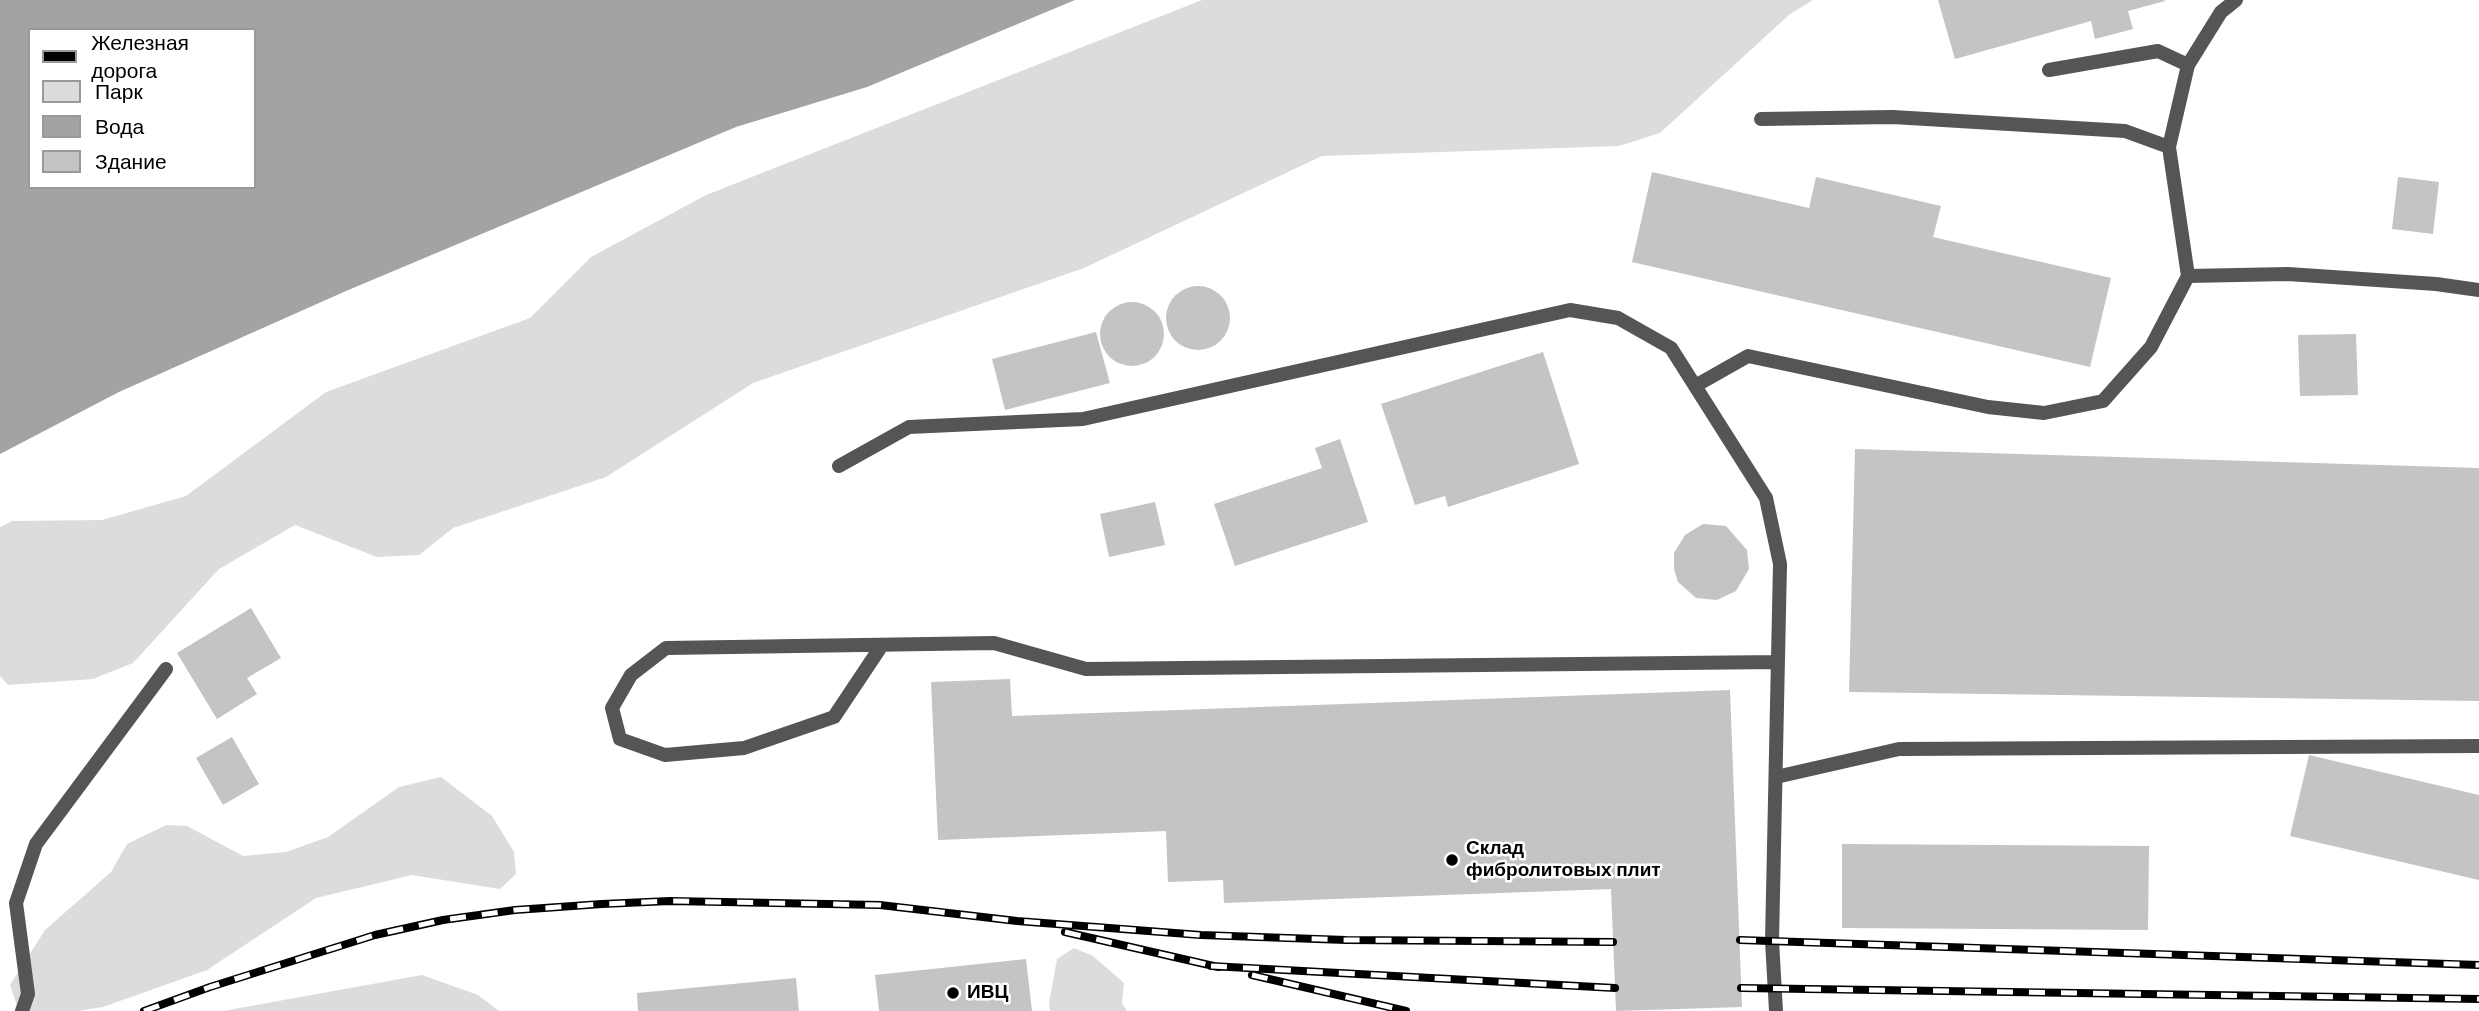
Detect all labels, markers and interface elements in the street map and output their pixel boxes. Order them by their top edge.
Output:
legend [28,28,256,189]
text: Железная дорога [91,29,189,85]
text: Парк [95,78,143,106]
text: Вода [95,113,144,141]
text: Здание [95,148,167,176]
place label: Склад фибролитовых плит [1466,838,1661,882]
marker: Склад фибролитовых плит [1444,852,1460,868]
place label: ИВЦ [967,982,1008,1004]
marker: ИВЦ [945,985,961,1001]

